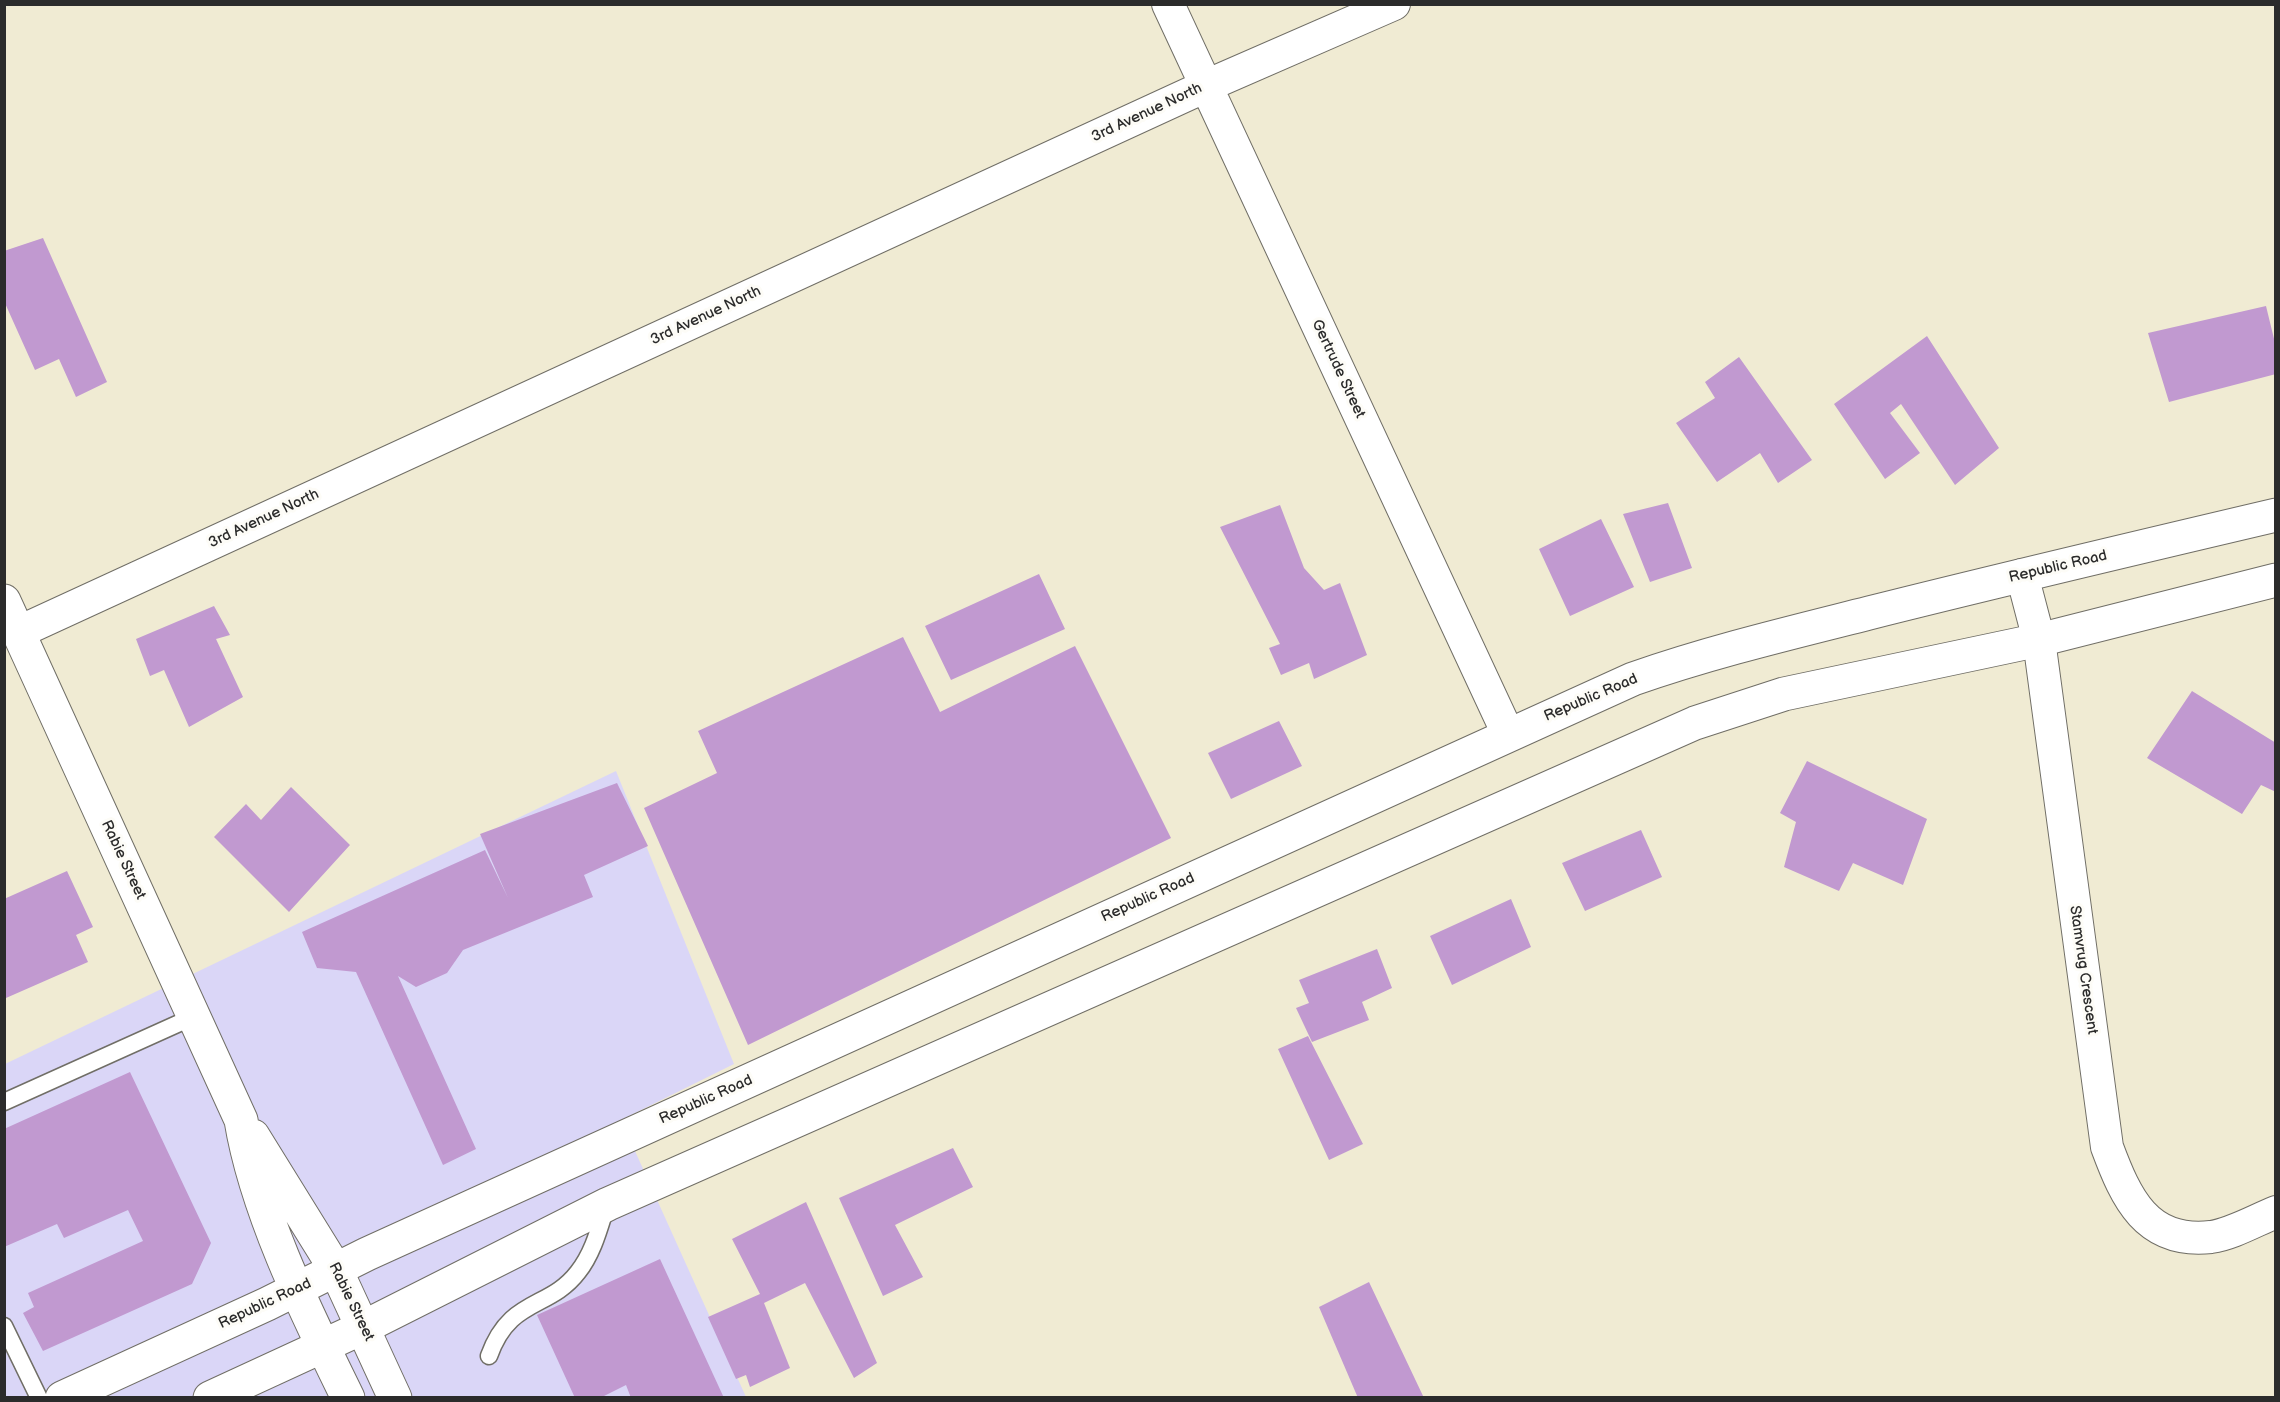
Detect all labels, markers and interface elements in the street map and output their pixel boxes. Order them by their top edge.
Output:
street label: 3rd Avenue North [1089,80,1205,146]
street label: 3rd Avenue North [648,283,764,349]
street label: Gertrude Street [1307,317,1369,421]
street label: 3rd Avenue North [206,486,322,552]
street label: Republic Road [2007,547,2109,587]
street label: Republic Road [1541,670,1641,726]
street label: Rabie Street [97,818,149,902]
street label: Republic Road [1099,869,1197,927]
street label: Stamvrug Crescent [2065,904,2101,1036]
street label: Republic Road [657,1071,755,1129]
street label: Rabie Street [324,1260,378,1344]
street label: Republic Road [216,1275,314,1333]

